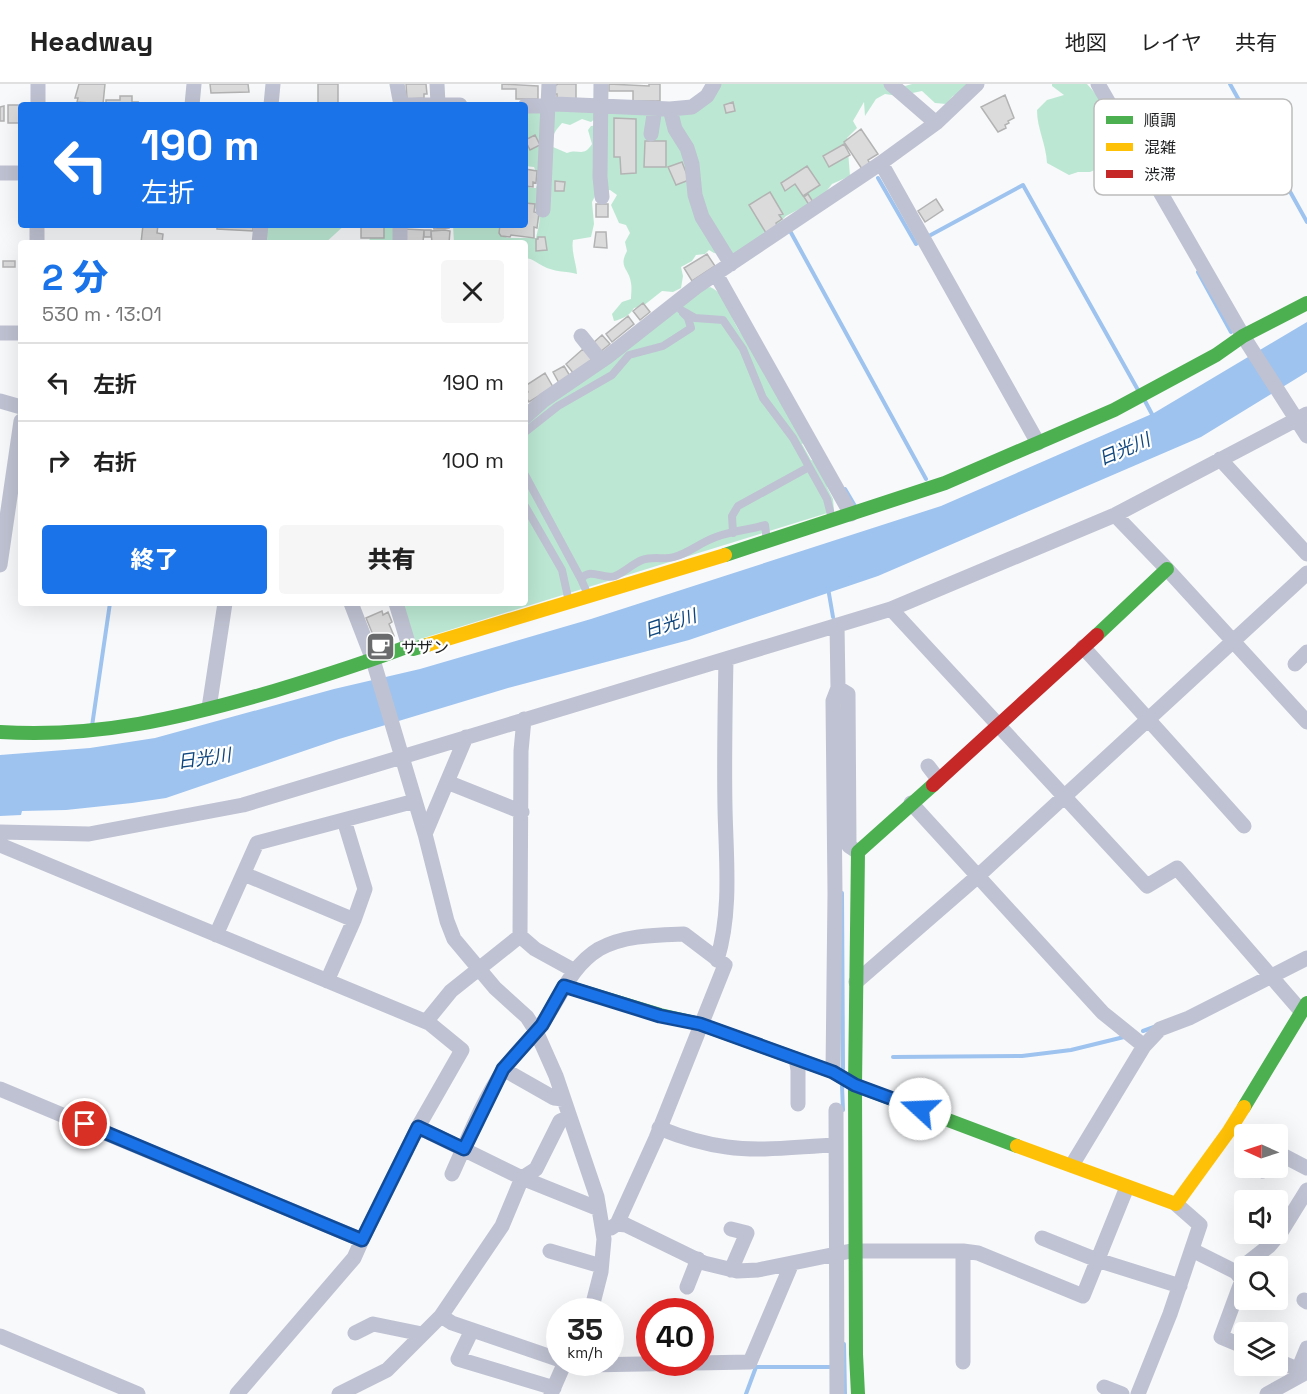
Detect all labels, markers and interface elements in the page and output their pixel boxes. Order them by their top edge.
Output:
text: Headway [30,23,153,59]
text: 地図 [1065,29,1107,56]
text: レイヤ [1140,29,1202,56]
text: 共有 [1235,29,1277,56]
legend [1094,99,1292,195]
text: 順調 [1144,110,1176,131]
text: 190 m [141,119,260,172]
icon: left [42,126,120,204]
text: 混雑 [1144,137,1176,158]
text: 渋滞 [1144,164,1176,185]
text: 左折 [141,175,195,210]
text: 2 分 [42,255,109,301]
button: close [441,260,504,323]
text: 530 m · 13:01 [42,301,162,327]
icon: left [42,366,75,399]
text: 190 m [443,368,504,396]
text: 左折 [93,370,137,398]
water label: 日光川 [1095,427,1155,470]
icon: right [42,444,75,477]
text: 100 m [442,446,504,474]
text: 右折 [93,448,137,476]
button: 終了 [42,525,267,594]
button: 共有 [279,525,504,594]
water label: 日光川 [641,603,701,642]
cafe icon: サザン [364,631,396,663]
place label: サザン [401,637,449,658]
water label: 日光川 [176,743,234,773]
position arrow [888,1077,952,1141]
pin [59,1098,110,1149]
icon: arrive [68,1107,101,1140]
north arrow [1234,1124,1288,1178]
map controls [1234,1124,1288,1376]
button: sound [1234,1190,1288,1244]
button: search [1234,1256,1288,1310]
speed limit sign: 40 [636,1298,714,1376]
text: 35 [567,1310,603,1349]
button: layers [1234,1322,1288,1376]
text: km/h [567,1343,603,1362]

